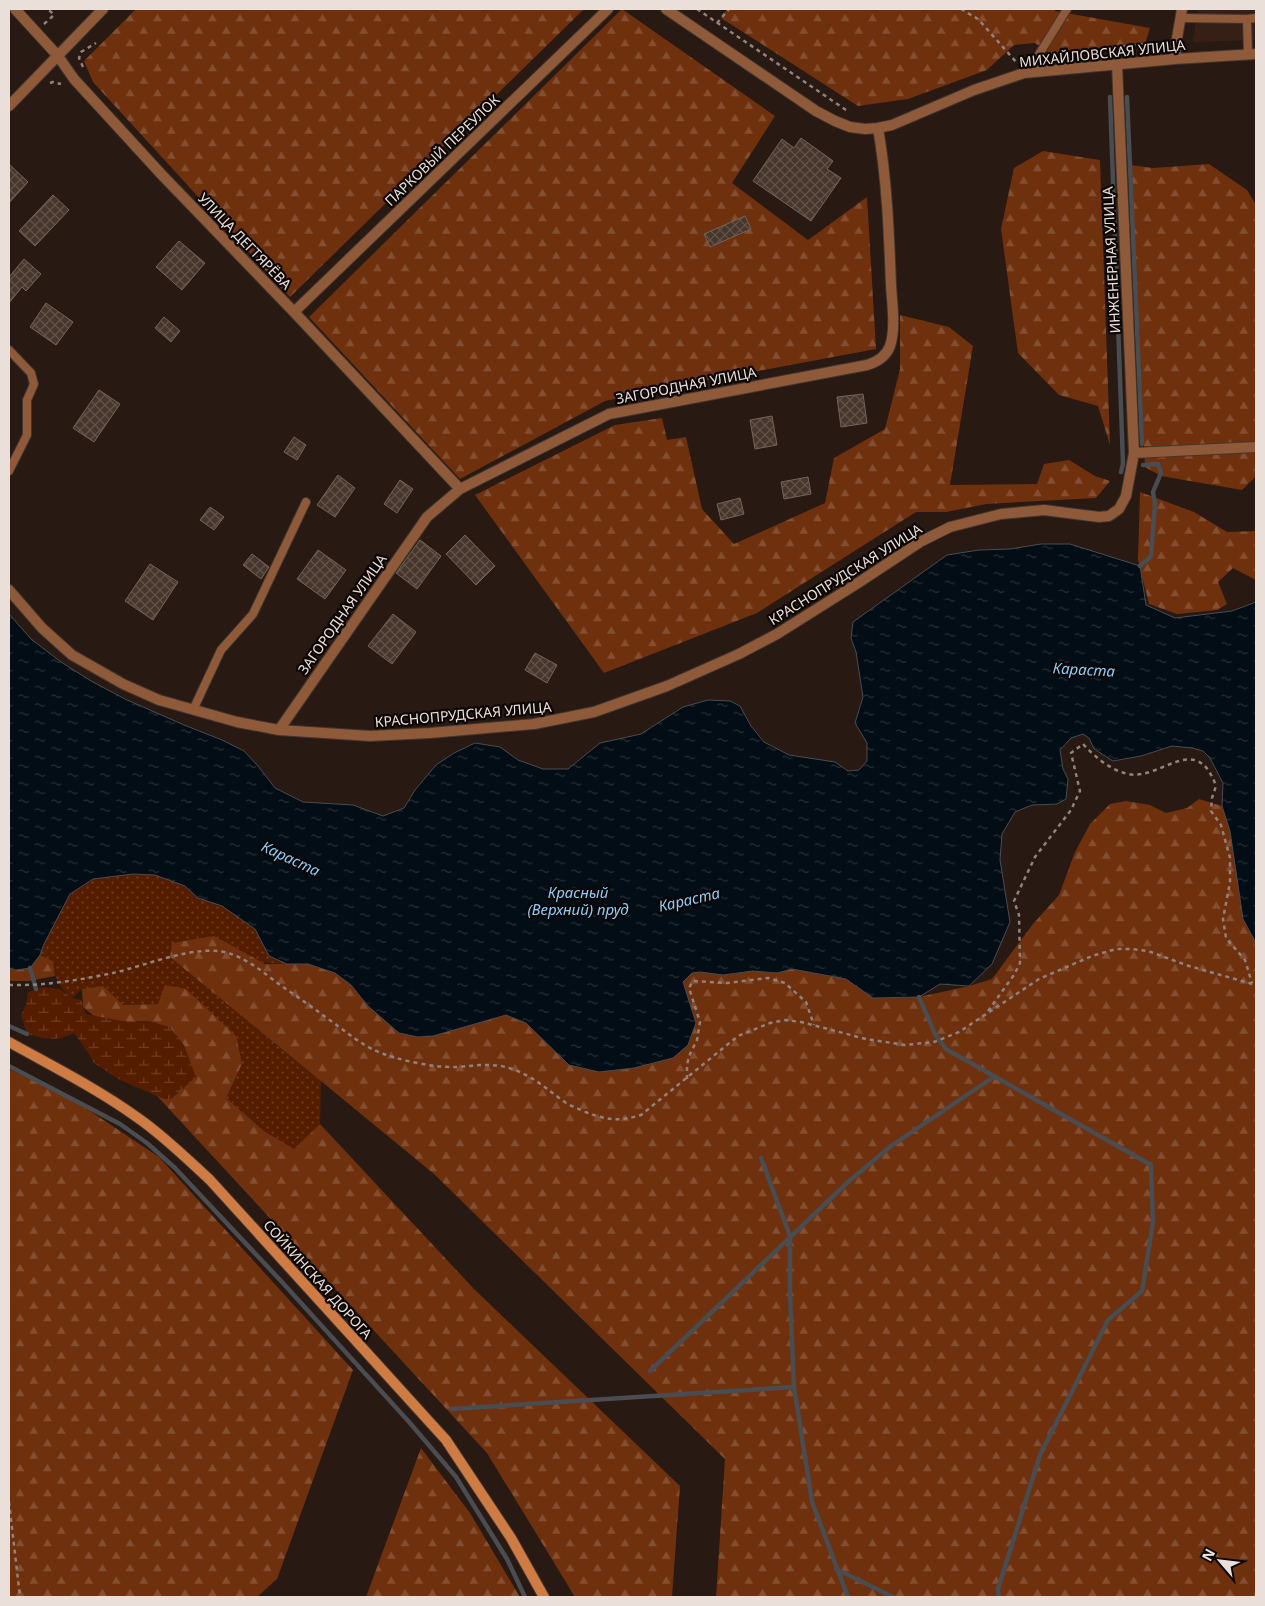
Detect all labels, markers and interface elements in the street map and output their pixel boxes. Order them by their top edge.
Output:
street label: МИХАЙЛОВСКАЯ УЛИЦА [1018,35,1186,71]
street label: ПАРКОВЫЙ ПЕРЕУЛОК [380,90,504,210]
street label: ИНЖЕНЕРНАЯ УЛИЦА [1098,186,1124,334]
street label: УЛИЦА ДЕГТЯРЁВА [194,189,296,293]
street label: ЗАГОРОДНАЯ УЛИЦА [614,362,758,408]
street label: КРАСНОПРУДСКАЯ УЛИЦА [765,519,925,629]
street label: ЗАГОРОДНАЯ УЛИЦА [293,550,391,678]
water label: Караста [1052,657,1116,681]
street label: КРАСНОПРУДСКАЯ УЛИЦА [374,697,552,731]
water label: Караста [259,836,324,880]
water label: Красный (Верхний) пруд [527,882,629,919]
water label: Караста [656,882,722,916]
street label: СОЙКИНСКАЯ ДОРОГА [259,1215,377,1343]
north arrow [1195,1536,1245,1586]
text: N [1197,1545,1219,1564]

